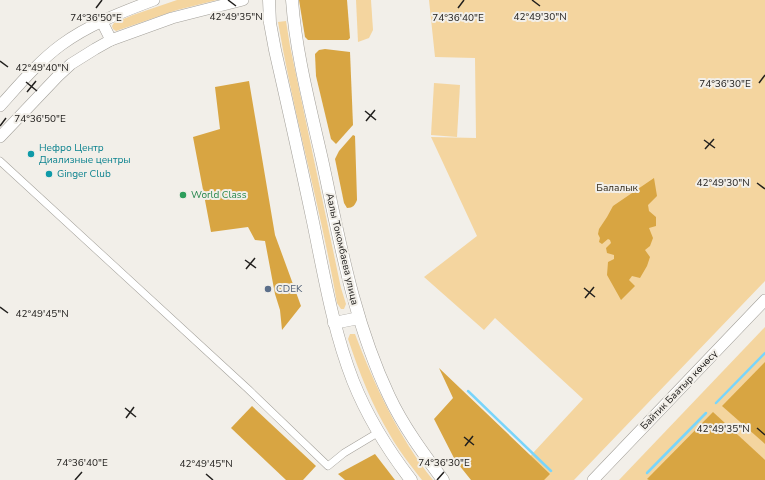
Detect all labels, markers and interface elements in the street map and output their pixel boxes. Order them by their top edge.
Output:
text: 42°49'35"N [209,10,263,24]
text: 42°49'30"N [513,10,567,24]
text: 74°36'50"E [70,11,122,25]
text: 74°36'40"E [432,11,484,25]
text: 42°49'40"N [15,61,69,75]
text: 74°36'30"E [699,77,751,91]
text: 74°36'50"E [14,112,66,126]
place label: Нефро Центр Диализные центры [39,141,131,167]
marker: Нефро Центр Диализные центры [26,149,36,159]
place label: Ginger Club [57,167,111,181]
marker: Ginger Club [44,169,54,179]
text: 42°49'30"N [696,176,750,190]
park label: Балалык [596,181,638,195]
place label: World Class [191,188,247,202]
marker: World Class [178,190,188,200]
street label: Аалы Токомбаева улица [322,192,362,306]
place label: CDEK [276,282,303,296]
marker: CDEK [263,284,273,294]
text: 42°49'45"N [15,307,69,321]
street label: Байтик Баатыр көчөсү [637,347,721,433]
text: 42°49'35"N [696,422,750,436]
text: 74°36'40"E [56,456,108,470]
text: 74°36'30"E [418,456,470,470]
text: 42°49'45"N [179,457,233,471]

